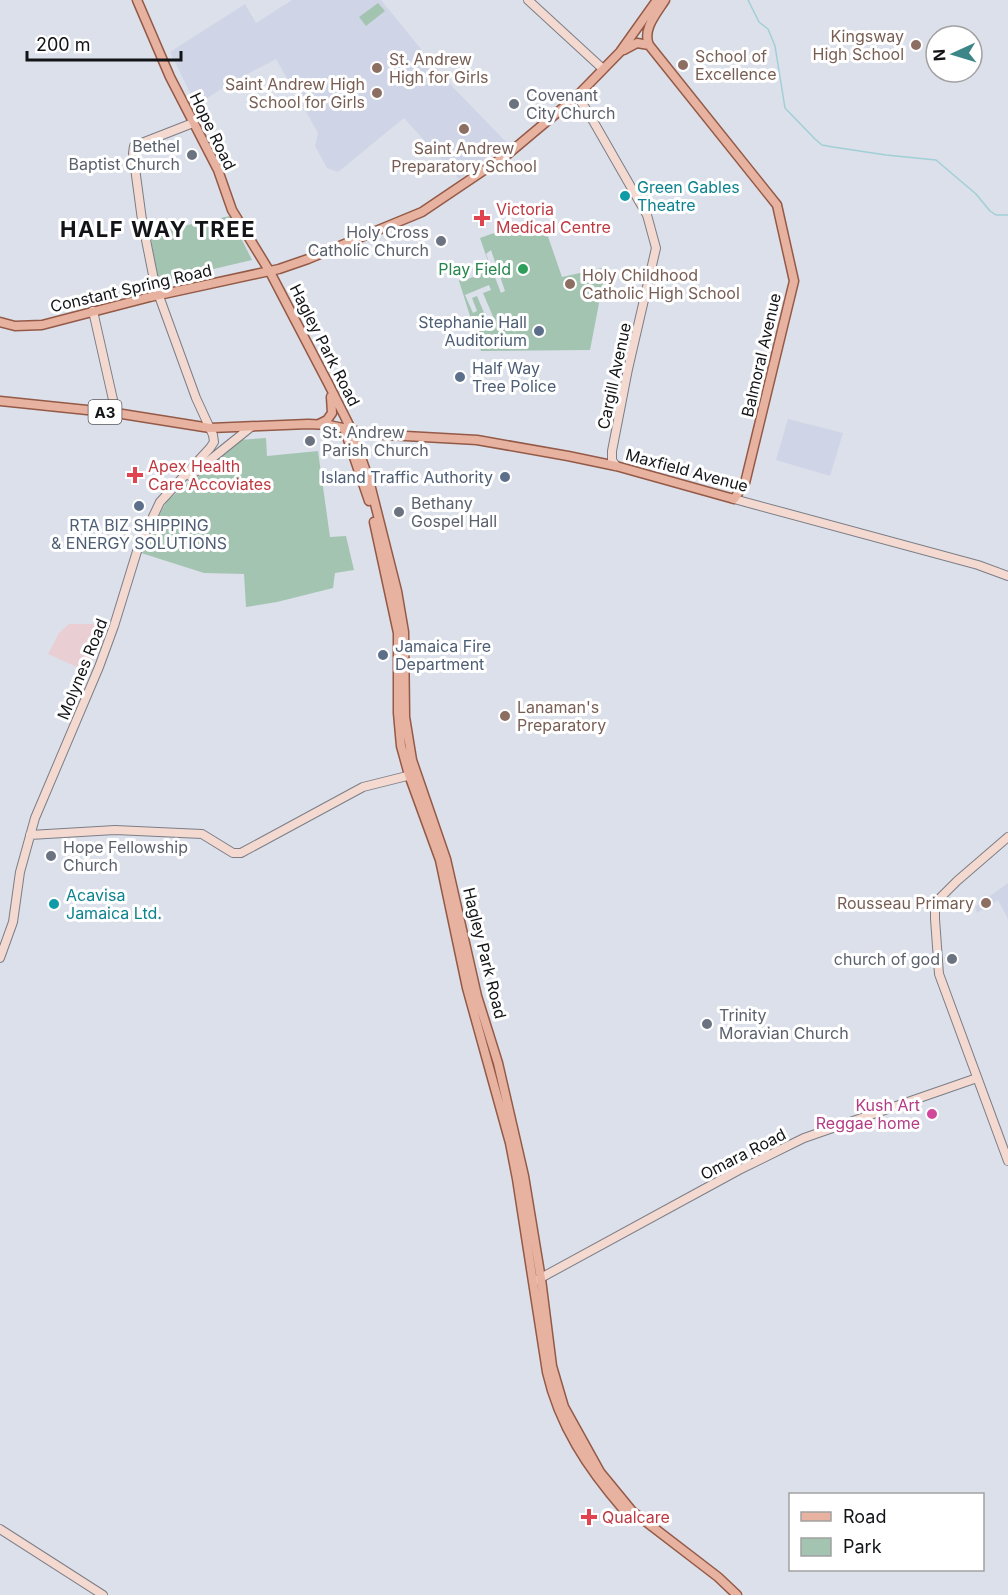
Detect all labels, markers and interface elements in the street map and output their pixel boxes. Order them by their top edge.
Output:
scale bar [27,24,182,62]
north arrow [924,24,984,84]
place label: Kingsway High School [813,26,904,64]
text: 200 m [36,34,91,55]
marker: Kingsway High School [909,38,923,52]
place label: School of Excellence [695,46,776,84]
text: N [929,48,949,62]
place label: St. Andrew High for Girls [389,49,489,87]
marker: School of Excellence [676,58,690,72]
marker: St. Andrew High for Girls [370,61,384,75]
place label: Saint Andrew High School for Girls [225,74,365,112]
place label: Covenant City Church [526,85,616,123]
marker: Saint Andrew High School for Girls [370,86,384,100]
street label: Hope Road [186,89,240,173]
marker: Covenant City Church [507,97,521,111]
marker: Saint Andrew Preparatory School [457,122,471,136]
place label: Bethel Baptist Church [68,136,180,174]
place label: Saint Andrew Preparatory School [391,138,537,176]
marker: Bethel Baptist Church [185,148,199,162]
place label: Green Gables Theatre [637,177,740,215]
marker: Green Gables Theatre [618,189,632,203]
place label: Victoria Medical Centre [496,199,611,237]
marker: Victoria Medical Centre [473,209,491,227]
district label: HALF WAY TREE [60,216,256,242]
place label: Holy Cross Catholic Church [308,222,429,260]
marker: Holy Cross Catholic Church [434,234,448,248]
place label: Play Field [438,259,511,279]
street label: Constant Spring Road [48,260,214,316]
marker: Play Field [516,262,530,276]
place label: Holy Childhood Catholic High School [582,265,740,303]
marker: Holy Childhood Catholic High School [563,277,577,291]
street label: Hagley Park Road [286,281,364,409]
street label: Balmoral Avenue [737,291,785,419]
place label: Stephanie Hall Auditorium [418,312,527,350]
street label: Cargill Avenue [593,321,635,431]
marker: Stephanie Hall Auditorium [532,324,546,338]
place label: Half Way Tree Police [472,358,556,396]
marker: Half Way Tree Police [453,370,467,384]
road number: A3 [88,400,122,424]
place label: St. Andrew Parish Church [322,422,429,460]
marker: St. Andrew Parish Church [303,434,317,448]
street label: Maxfield Avenue [624,444,750,496]
place label: Apex Health Care Accoviates [148,456,272,494]
marker: Apex Health Care Accoviates [126,466,144,484]
place label: Island Traffic Authority [321,467,493,487]
marker: Island Traffic Authority [498,470,512,484]
place label: Bethany Gospel Hall [411,493,497,531]
marker: RTA BIZ SHIPPING & ENERGY SOLUTIONS [132,499,146,513]
marker: Bethany Gospel Hall [392,505,406,519]
place label: RTA BIZ SHIPPING & ENERGY SOLUTIONS [51,515,227,553]
street label: Molynes Road [53,616,111,722]
place label: Jamaica Fire Department [395,636,491,674]
marker: Jamaica Fire Department [376,648,390,662]
place label: Lanaman's Preparatory [517,697,606,735]
marker: Lanaman's Preparatory [498,709,512,723]
place label: Hope Fellowship Church [63,837,188,875]
marker: Hope Fellowship Church [44,849,58,863]
place label: Acavisa Jamaica Ltd. [66,885,162,923]
street label: Hagley Park Road [459,885,511,1021]
place label: Rousseau Primary [837,893,974,913]
marker: Rousseau Primary [979,896,993,910]
marker: Acavisa Jamaica Ltd. [47,897,61,911]
place label: church of god [834,949,940,969]
marker: church of god [945,952,959,966]
place label: Trinity Moravian Church [719,1005,849,1043]
marker: Trinity Moravian Church [700,1017,714,1031]
place label: Kush Art Reggae home [816,1095,920,1133]
marker: Kush Art Reggae home [925,1107,939,1121]
street label: Omara Road [697,1124,789,1184]
legend [789,1493,984,1571]
text: Road [843,1506,886,1527]
place label: Qualcare [602,1507,670,1527]
marker: Qualcare [580,1508,598,1526]
text: Park [843,1536,882,1557]

